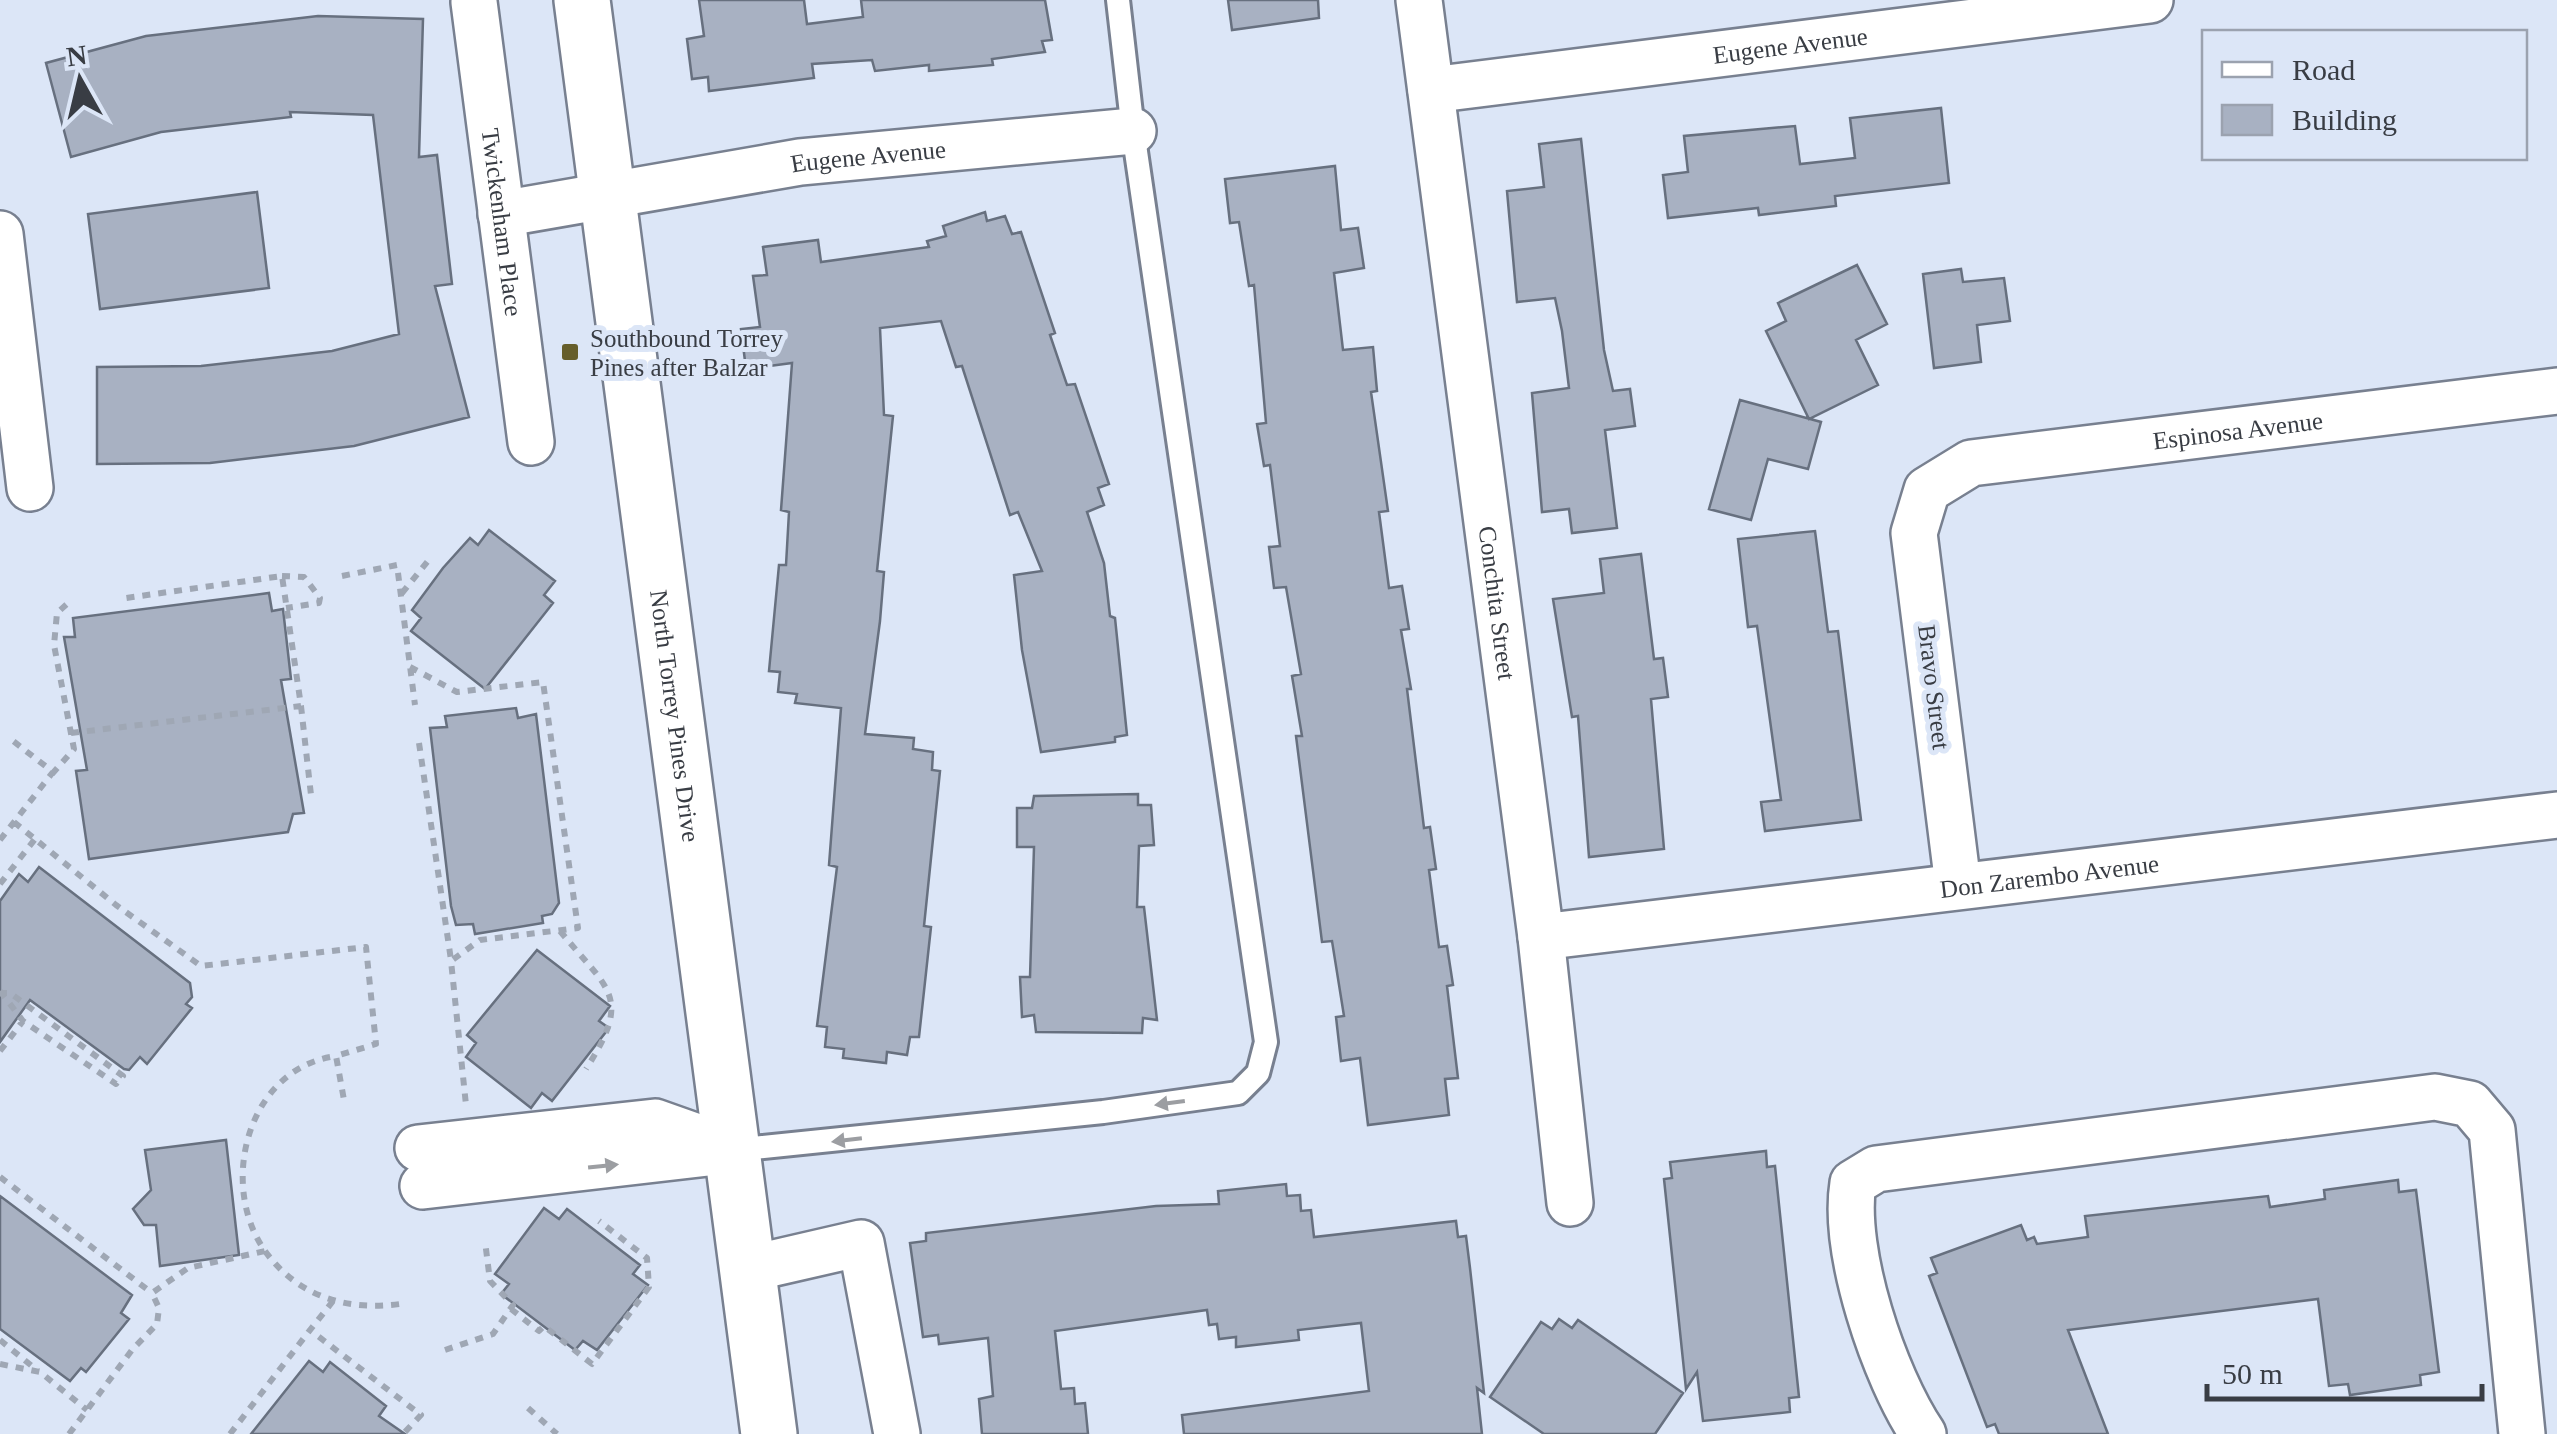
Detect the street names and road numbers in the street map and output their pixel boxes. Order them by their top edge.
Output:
street label: Eugene Avenue [1711,22,1869,68]
street label: Twickenham Place [477,127,528,318]
street label: Eugene Avenue [788,135,947,177]
street label: Espinosa Avenue [2151,406,2324,454]
street label: Conchita Street [1474,524,1521,682]
street label: North Torrey Pines Drive [646,588,705,844]
street label: Bravo Street [1913,623,1955,751]
street label: Don Zarembo Avenue [1938,849,2160,902]

